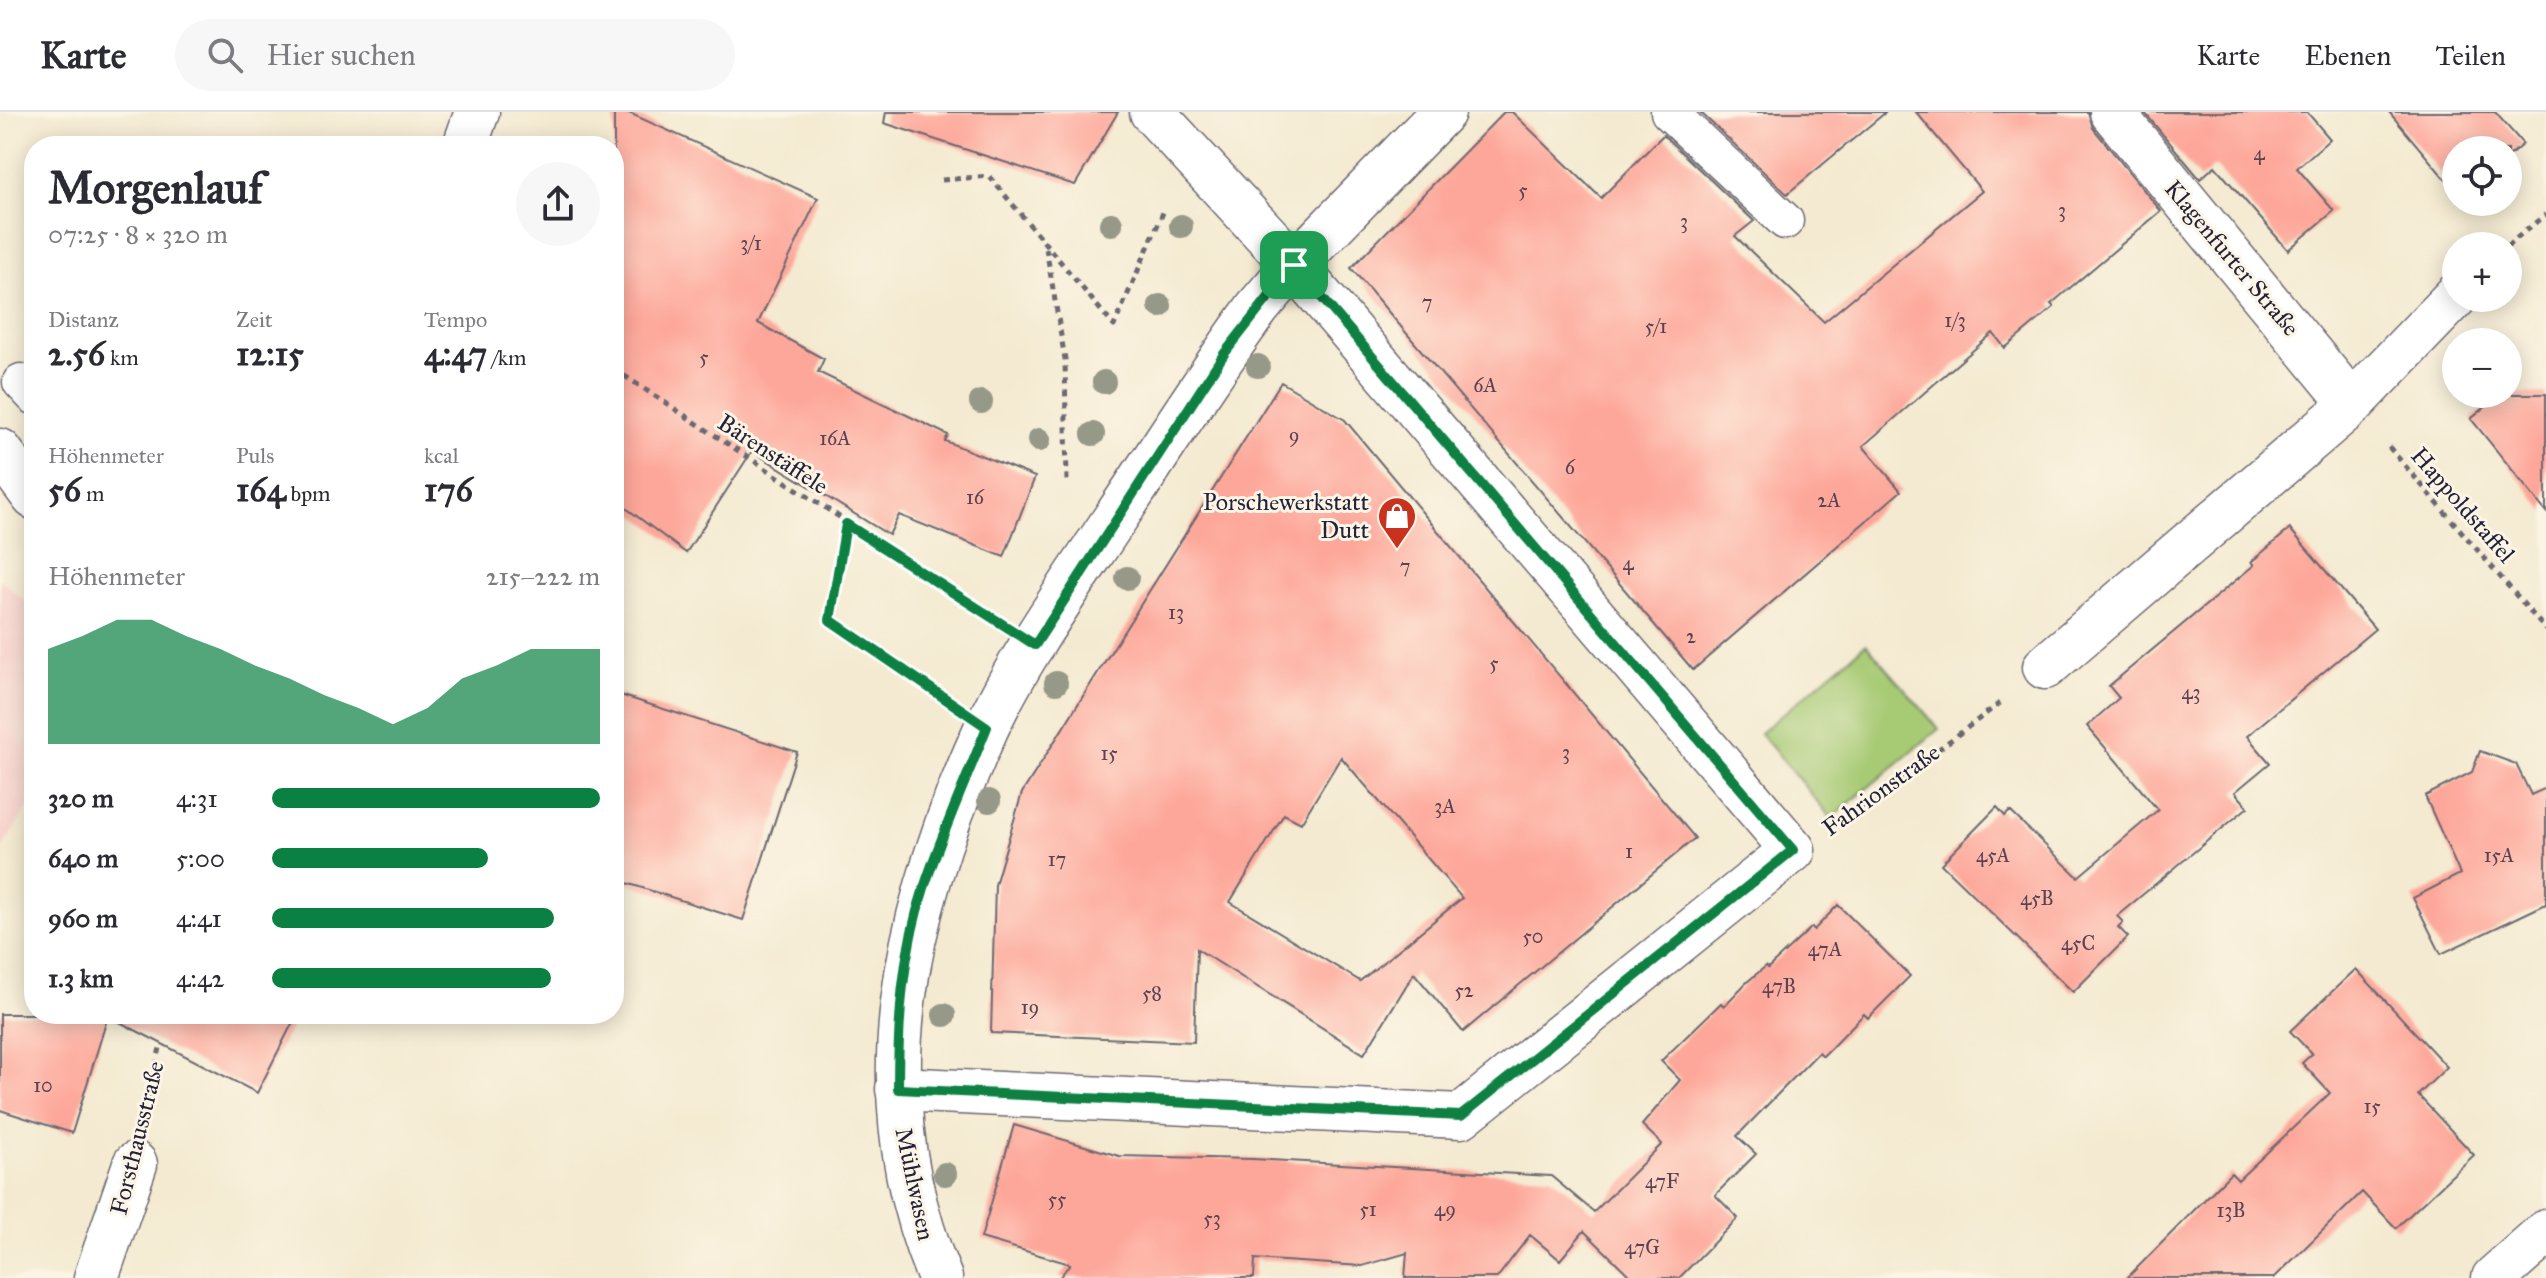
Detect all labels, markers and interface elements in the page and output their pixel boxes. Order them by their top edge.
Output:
search box [175,19,735,91]
text: Karte [40,32,127,78]
icon: search [203,33,247,77]
text: Hier suchen [267,37,416,73]
text: Karte [2196,38,2260,73]
text: Ebenen [2304,38,2391,73]
text: Teilen [2435,38,2506,73]
map controls [2442,136,2522,408]
button: locate [2442,136,2522,216]
house number: 4 [2253,141,2265,165]
text: Morgenlauf [48,161,263,215]
button: share [516,162,600,246]
street label: Klagenfurter Straße [2158,174,2306,342]
house number: 5 [1518,178,1528,202]
house number: 3 [2058,198,2066,222]
house number: 3 [1680,209,1688,233]
text: 07:25 · 8 × 320 m [48,218,228,250]
house number: 3/1 [740,231,762,255]
pin [1260,231,1328,299]
button: + [2442,232,2522,312]
icon: arrive [1272,243,1316,287]
house number: 7 [1422,290,1432,314]
text: Distanz [48,306,119,333]
text: Zeit [236,306,273,333]
text: Tempo [424,306,487,333]
house number: 1/3 [1944,308,1966,332]
house number: 5/1 [1645,314,1667,338]
button: − [2442,328,2522,408]
text: 2.56 [48,333,105,374]
text: 12:15 [236,333,304,374]
text: 4:47 [424,333,487,374]
text: km [105,344,139,371]
text: /km [487,344,526,371]
house number: 5 [699,345,709,369]
house number: 6A [1473,373,1497,397]
street label: Bärenstäffele [712,407,834,501]
house number: 9 [1289,423,1299,447]
house number: 16A [819,426,851,450]
street label: Happoldstaffel [2405,441,2522,569]
text: Höhenmeter [48,442,164,469]
text: Puls [236,442,274,469]
text: kcal [424,442,459,469]
house number: 6 [1565,455,1576,479]
text: 56 [48,469,81,510]
text: 164 [236,469,286,510]
text: 176 [424,469,473,510]
text: m [81,480,104,507]
text: bpm [286,480,331,507]
house number: 16 [966,485,985,509]
place label: Porschewerkstatt Dutt [1203,487,1370,545]
house number: 2A [1817,488,1841,512]
shop icon: Porschewerkstatt Dutt [1376,495,1418,550]
house number: 4 [1622,551,1634,575]
house number: 7 [1400,554,1410,578]
text: Höhenmeter [48,560,185,592]
text: 215–222 m [486,560,600,592]
house number: 13 [1168,600,1184,624]
house number: 2 [1686,624,1696,648]
house number: 5 [1489,651,1499,675]
house number: 43 [2181,680,2201,704]
street label: Fahrionstraße [1816,737,1946,843]
house number: 3 [1562,740,1570,764]
house number: 15 [1100,741,1118,765]
text: 320 m [48,782,114,814]
text: 4:31 [176,782,218,814]
house number: 3A [1434,794,1456,818]
house number: 1 [1625,839,1633,863]
text: 640 m [48,842,118,874]
text: 5:00 [176,842,225,874]
house number: 45A [1976,843,2010,867]
house number: 15A [2484,843,2515,867]
house number: 17 [1048,847,1066,871]
house number: 45B [2020,886,2054,910]
text: 960 m [48,902,118,934]
text: 4:41 [176,902,222,934]
house number: 50 [1523,924,1543,948]
house number: 45C [2061,931,2095,955]
house number: 47A [1808,937,1843,961]
text: 1.3 km [48,962,114,994]
text: 4:42 [176,962,224,994]
house number: 47B [1762,974,1796,998]
house number: 52 [1454,978,1474,1002]
house number: 58 [1142,981,1162,1005]
house number: 19 [1021,995,1039,1019]
street label: Forsthausstraße [103,1058,171,1218]
house number: 10 [33,1073,53,1097]
house number: 15 [2363,1094,2381,1118]
street label: Mühlwasen [888,1125,942,1243]
house number: 47F [1645,1169,1679,1193]
house number: 55 [1048,1187,1066,1211]
house number: 51 [1359,1197,1377,1221]
house number: 49 [1434,1197,1456,1221]
house number: 13B [2216,1198,2246,1222]
house number: 53 [1203,1206,1221,1230]
house number: 47G [1624,1235,1660,1259]

